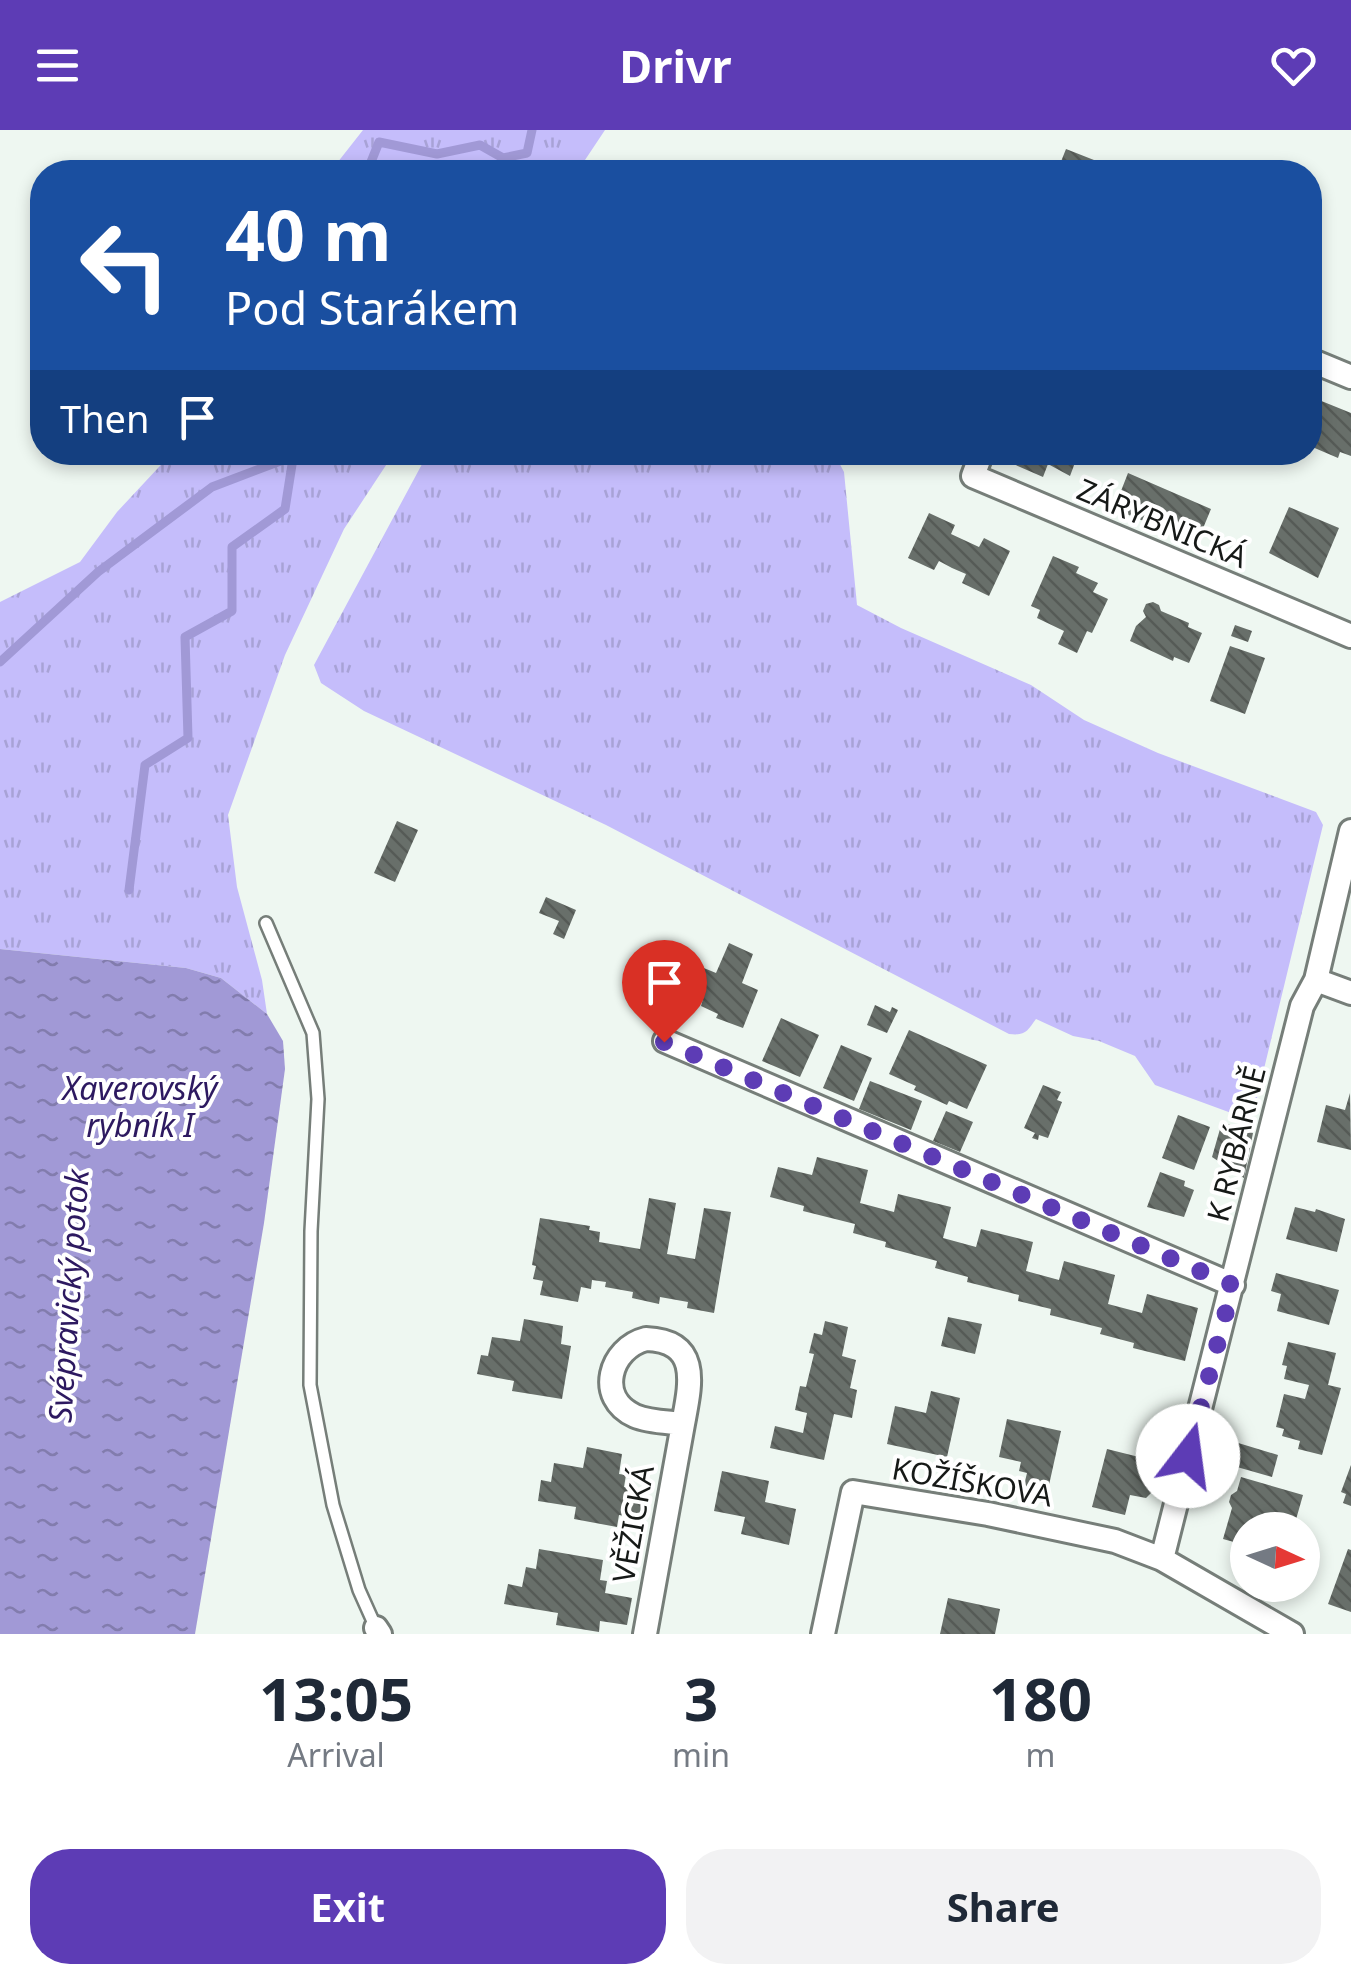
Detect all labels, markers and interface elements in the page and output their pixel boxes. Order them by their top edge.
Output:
text: Drivr [619,35,732,96]
icon: menu [30,38,85,93]
icon: heart [1266,38,1321,93]
text: 40 m [225,186,392,282]
icon: left [60,200,190,330]
text: Pod Starákem [225,277,519,338]
icon: arrive [170,390,225,445]
text: Then [60,392,150,444]
street label: ZÁRYBNICKÁ [1071,468,1255,577]
pin [622,940,707,1043]
icon: arrive [637,955,692,1010]
street label: K RYBÁRNĚ [1196,1062,1275,1226]
water label: Xaverovský rybník I [61,1066,220,1146]
water label: Svépravický potok [37,1167,98,1424]
position arrow [1136,1404,1240,1508]
street label: KOŽÍŠKOVA [889,1447,1056,1516]
street label: VĚŽICKÁ [602,1461,663,1586]
north arrow [1230,1512,1320,1602]
map controls [1230,1512,1320,1602]
text: 13:05 [259,1657,413,1739]
text: 3 [684,1657,718,1739]
text: 180 [989,1657,1092,1739]
text: Arrival [287,1733,385,1776]
text: min [672,1733,730,1776]
text: m [1026,1733,1055,1776]
button: Exit [30,1849,666,1964]
button: Share [686,1849,1321,1964]

